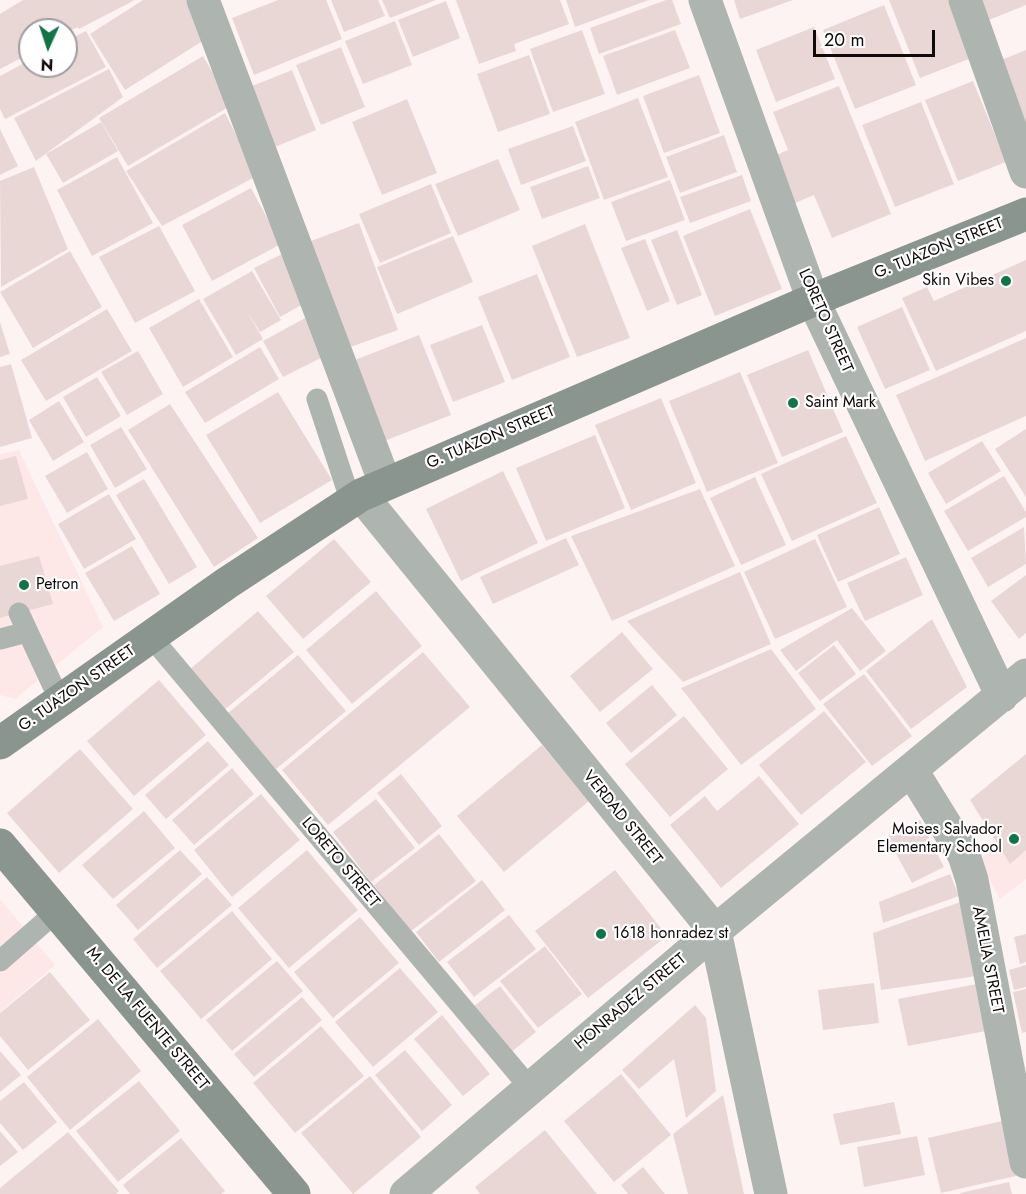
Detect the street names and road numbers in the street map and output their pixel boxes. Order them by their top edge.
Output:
street label: G. TUAZON STREET [872,214,1006,284]
street label: LORETO STREET [794,266,856,376]
street label: G. TUAZON STREET [424,402,558,474]
street label: G. TUAZON STREET [15,642,139,736]
street label: VERDAD STREET [578,767,666,869]
street label: LORETO STREET [297,814,383,912]
street label: AMELIA STREET [967,905,1007,1015]
street label: M. DE LA FUENTE STREET [82,944,212,1094]
street label: HONRADEZ STREET [571,950,691,1054]

